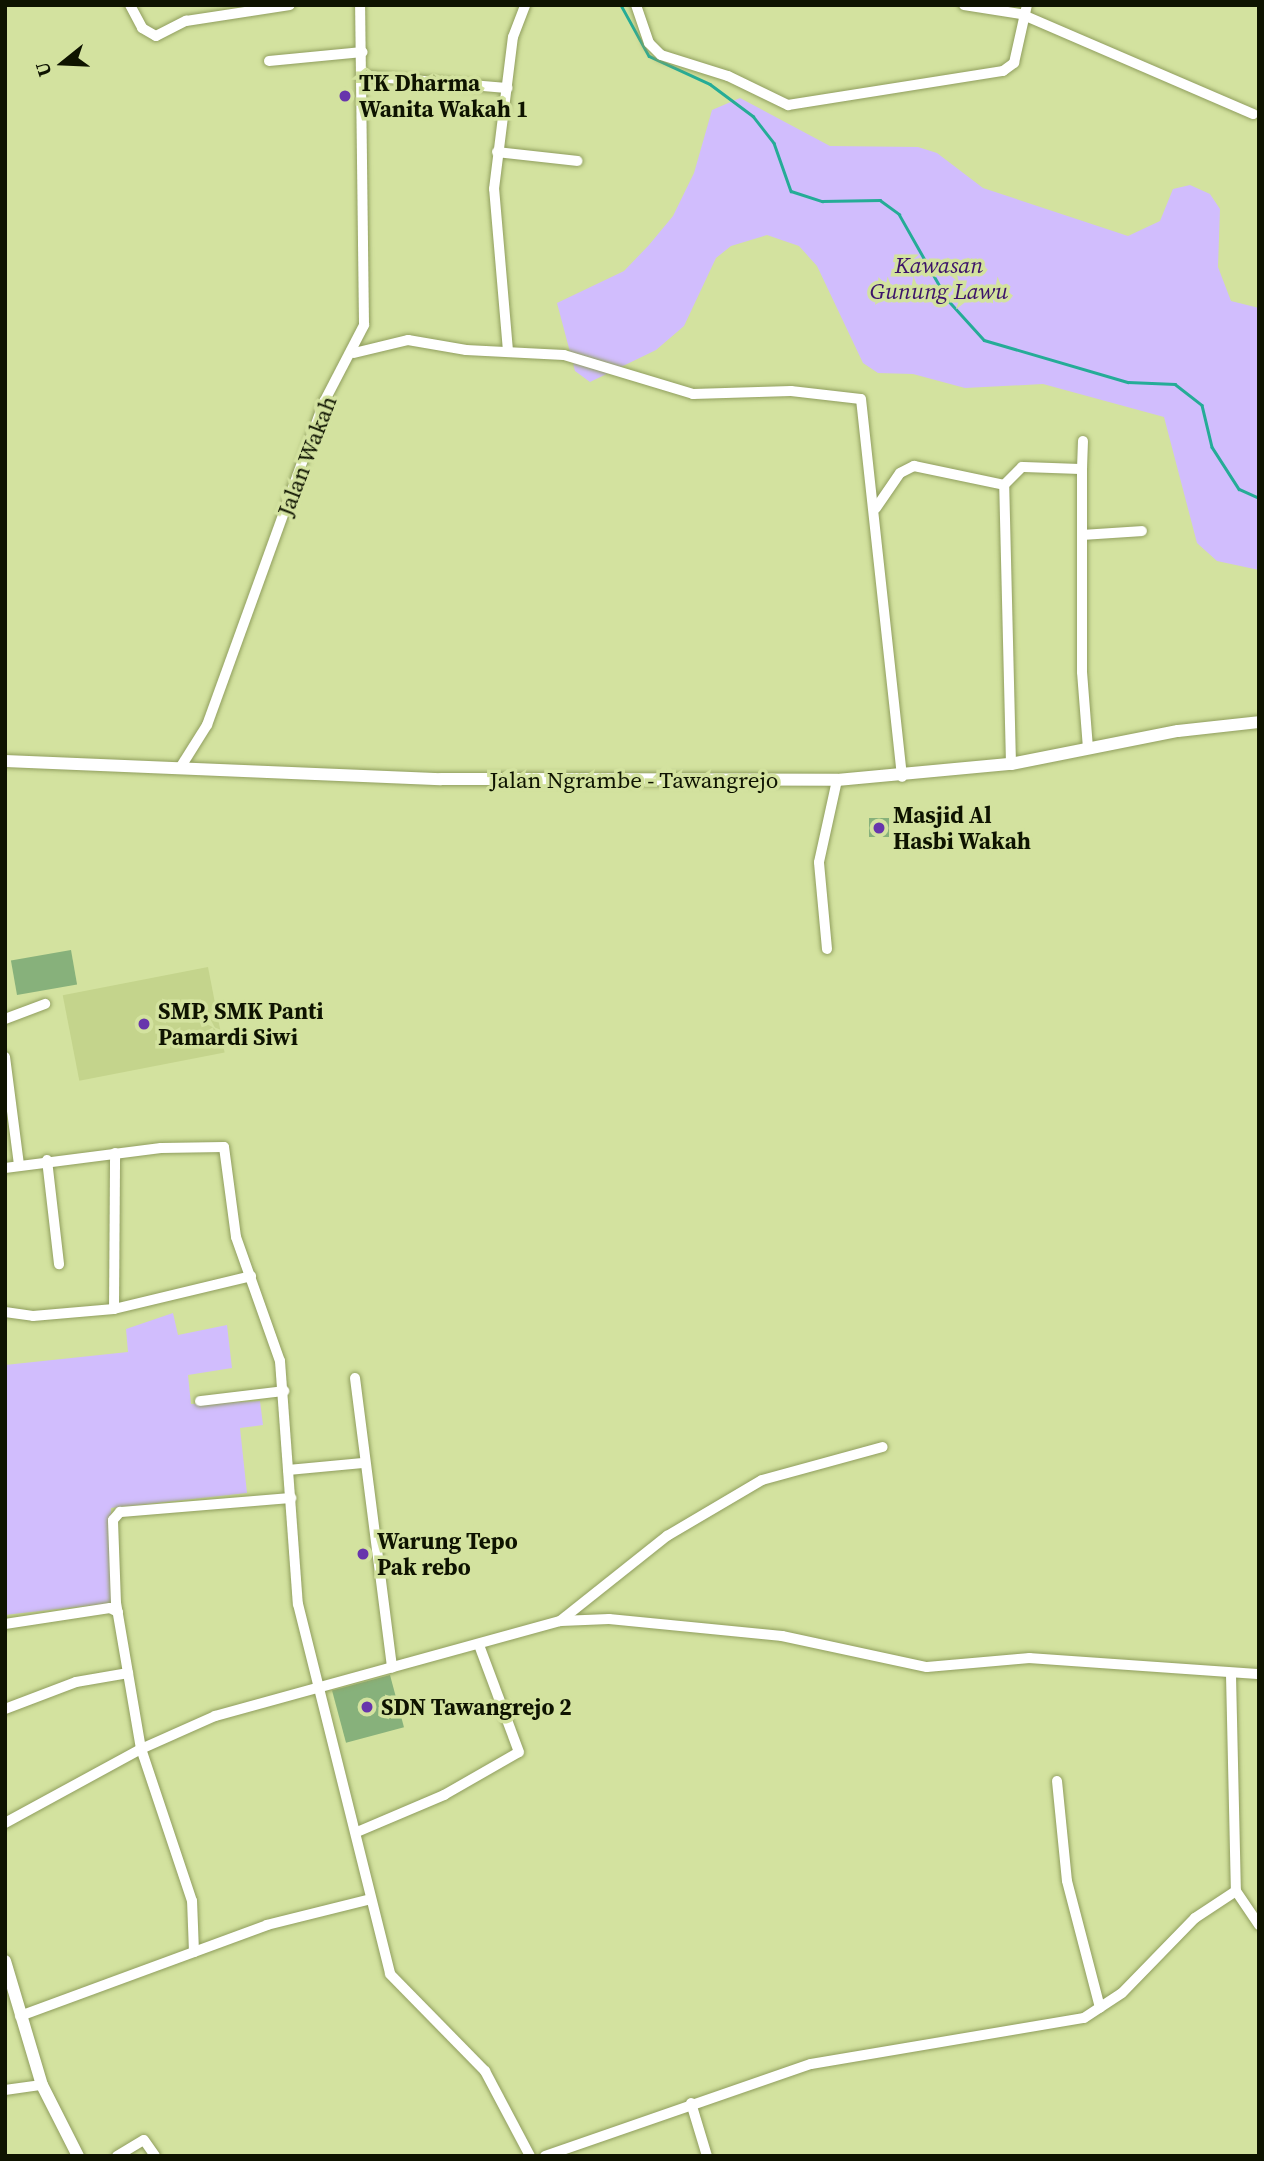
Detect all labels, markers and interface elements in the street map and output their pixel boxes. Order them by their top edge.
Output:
north arrow [28,28,98,98]
text: U [29,59,58,80]
place label: TK Dharma Wanita Wakah 1 [359,69,529,123]
marker: TK Dharma Wanita Wakah 1 [337,88,353,104]
park label: Kawasan Gunung Lawu [870,251,1008,305]
street label: Jalan Wakah [271,392,343,520]
street label: Jalan Ngrambe - Tawangrejo [489,766,779,794]
place label: Masjid Al Hasbi Wakah [893,801,1032,855]
marker: Masjid Al Hasbi Wakah [871,820,887,836]
place label: SMP, SMK Panti Pamardi Siwi [158,997,323,1051]
marker: SMP, SMK Panti Pamardi Siwi [136,1016,152,1032]
place label: Warung Tepo Pak rebo [377,1527,518,1581]
marker: Warung Tepo Pak rebo [355,1546,371,1562]
place label: SDN Tawangrejo 2 [381,1693,572,1721]
marker: SDN Tawangrejo 2 [359,1699,375,1715]

